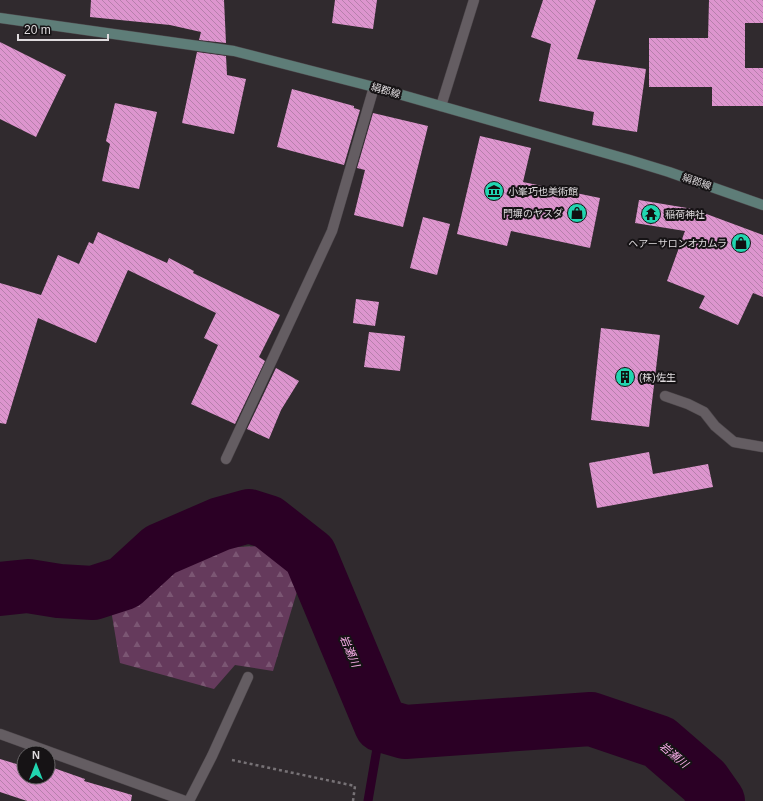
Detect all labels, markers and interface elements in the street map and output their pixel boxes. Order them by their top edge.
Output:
scale bar [18,16,108,42]
text: 20 m [24,23,51,37]
street label: 絹郡線 [370,81,402,100]
street label: 絹郡線 [681,171,713,192]
museum icon: 小峯巧也美術館 [483,180,505,202]
place label: 小峯巧也美術館 [508,186,578,197]
shop icon: 門塀のヤスダ [566,202,588,224]
temple icon: 稲荷神社 [640,203,662,225]
place label: 門塀のヤスダ [503,208,563,219]
place label: 稲荷神社 [665,209,705,220]
shop icon: ヘアーサロンオカムラ [730,232,752,254]
place label: ヘアーサロンオカムラ [628,238,727,249]
building icon: (株)佐生 [614,366,636,388]
place label: (株)佐生 [639,372,676,383]
water label: 岩瀬川 [338,633,362,669]
water label: 岩瀬川 [658,740,691,771]
north arrow [16,745,56,785]
text: N [32,749,40,761]

